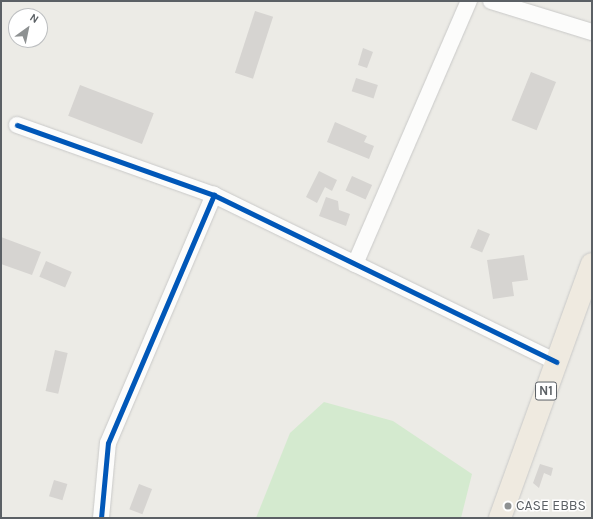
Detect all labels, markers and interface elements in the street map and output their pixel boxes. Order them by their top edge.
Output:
north arrow [8,8,48,48]
text: N [27,11,41,26]
road number: N1 [535,380,557,402]
place label: CASE EBBS [516,498,586,514]
marker: CASE EBBS [503,501,513,511]

